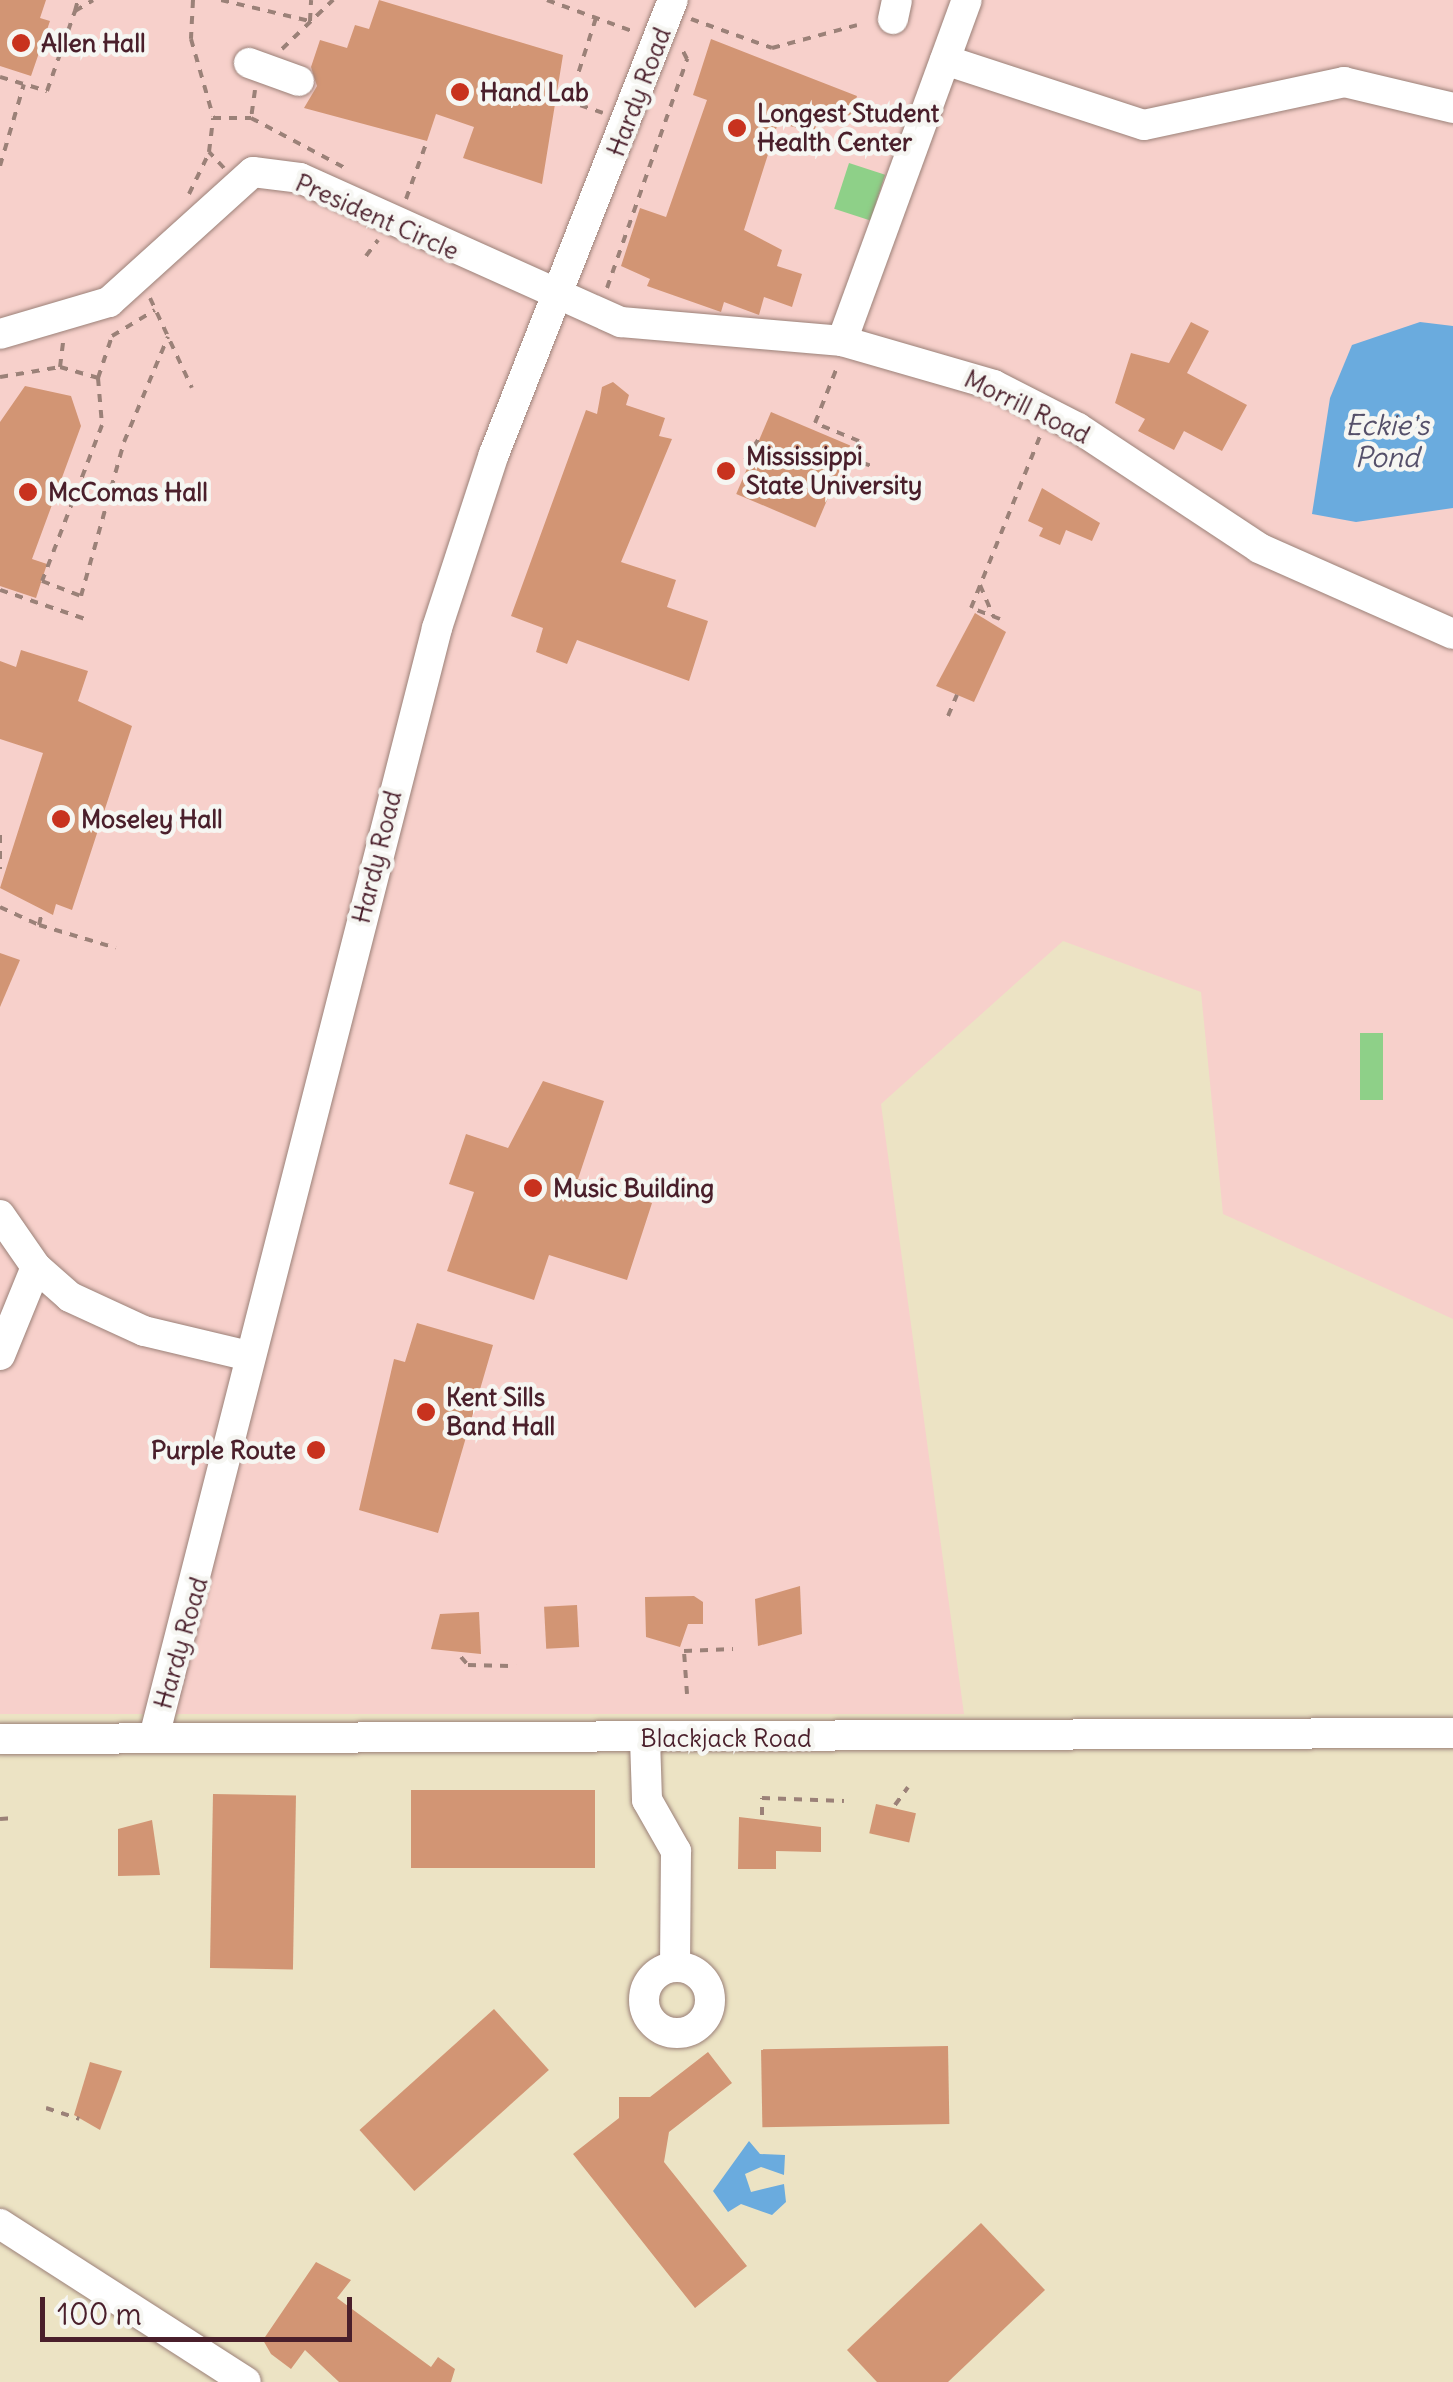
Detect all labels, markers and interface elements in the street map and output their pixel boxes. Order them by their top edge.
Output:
street label: Hardy Road [601,23,677,161]
place label: Allen Hall [41,28,146,58]
marker: Allen Hall [10,32,32,54]
place label: Hand Lab [480,77,589,107]
marker: Hand Lab [449,81,471,103]
place label: Longest Student Health Center [757,99,939,158]
marker: Longest Student Health Center [726,117,748,139]
street label: President Circle [291,168,463,266]
street label: Morrill Road [959,364,1095,450]
water label: Eckie's Pond [1345,408,1429,474]
place label: Mississippi State University [746,442,922,501]
marker: Mississippi State University [715,460,737,482]
place label: McComas Hall [48,477,208,507]
marker: McComas Hall [17,481,39,503]
street label: Hardy Road [346,788,408,926]
place label: Moseley Hall [81,804,223,834]
marker: Moseley Hall [50,808,72,830]
place label: Music Building [553,1173,714,1203]
marker: Music Building [522,1177,544,1199]
place label: Kent Sills Band Hall [446,1383,555,1442]
marker: Kent Sills Band Hall [415,1401,437,1423]
place label: Purple Route [151,1435,296,1465]
marker: Purple Route [305,1439,327,1461]
street label: Hardy Road [148,1574,214,1712]
street label: Blackjack Road [640,1723,812,1753]
scale bar [45,2277,358,2339]
text: 100 m [57,2295,142,2333]

